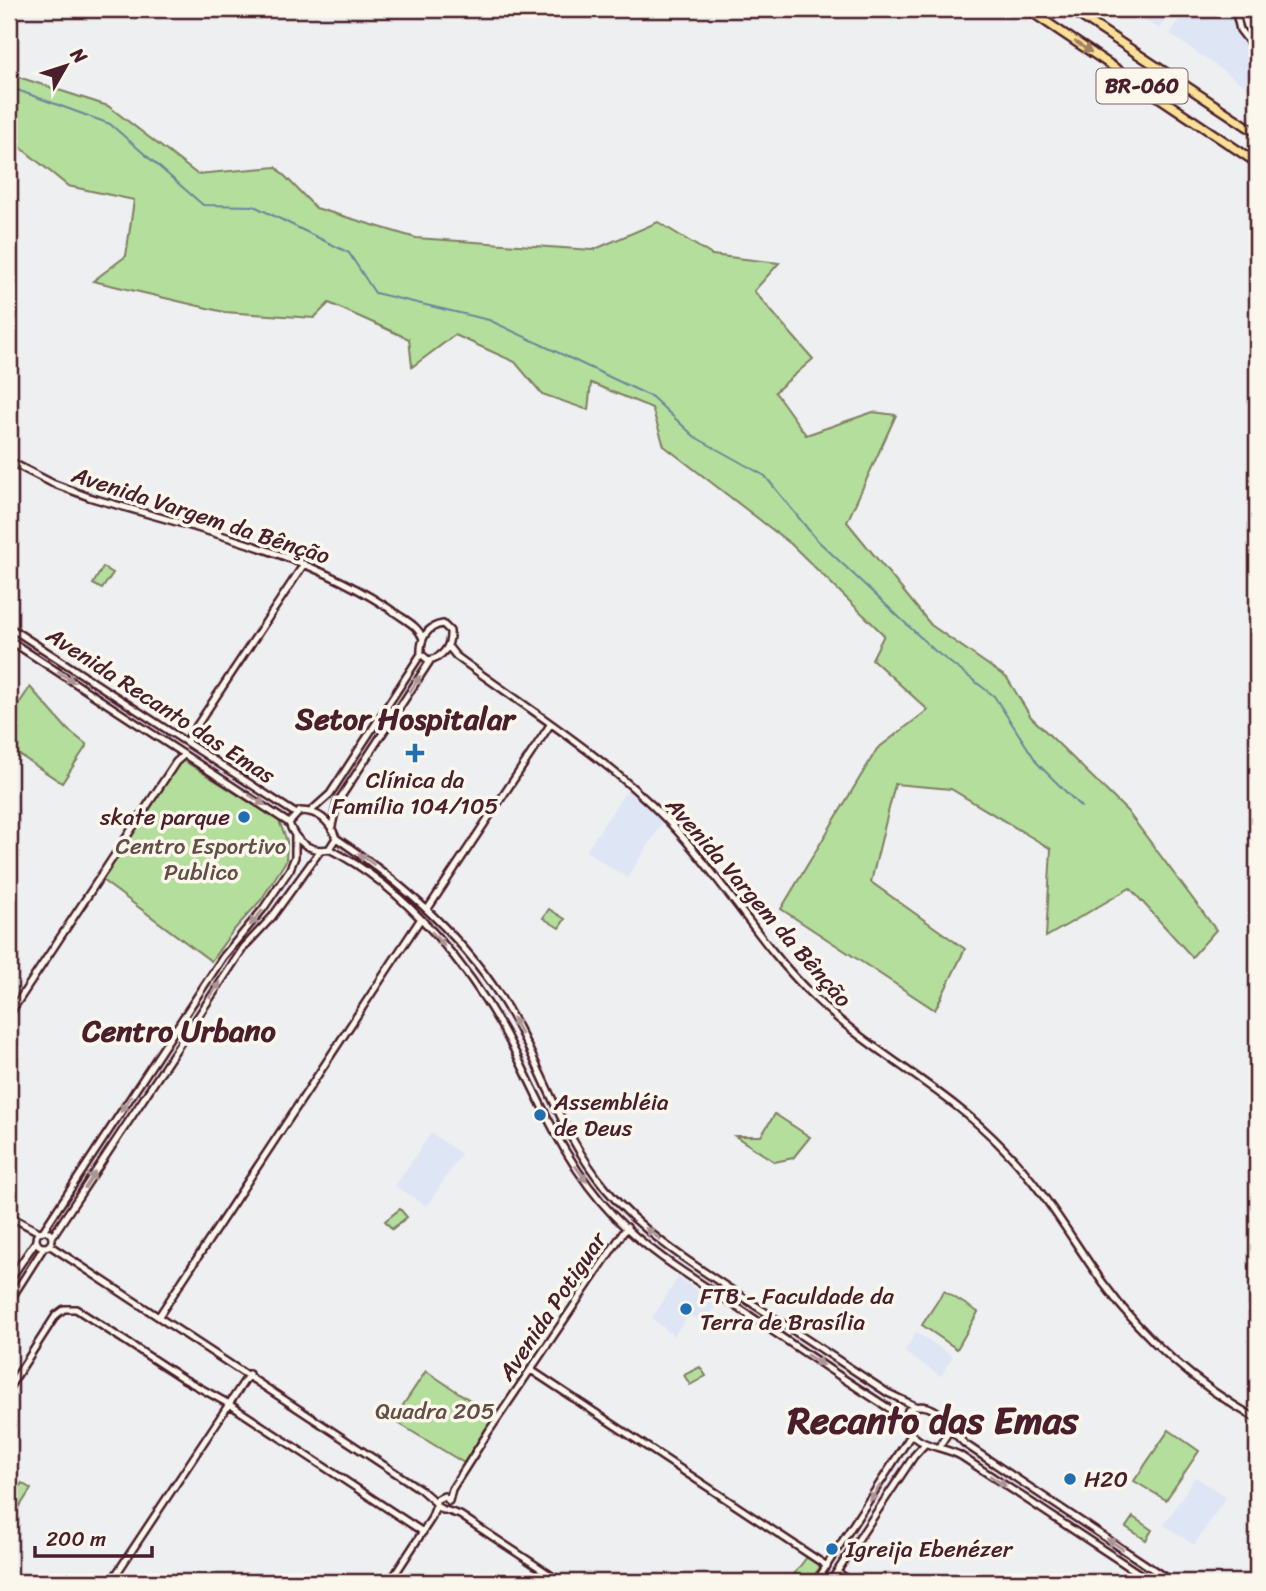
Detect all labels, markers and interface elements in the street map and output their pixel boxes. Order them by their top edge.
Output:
north arrow [32,32,102,102]
text: N [61,39,96,72]
one-way arrow [1074,40,1093,53]
road number: BR-060 [1096,68,1188,104]
street label: Avenida Vargem da Bênção [66,454,335,577]
street label: Avenida Recanto das Emas [37,615,284,795]
one-way arrow [56,670,76,683]
one-way arrow [409,674,422,694]
district label: Setor Hospitalar [294,692,517,746]
marker: Clínica da Família 104/105 [405,743,425,763]
place label: Clínica da Família 104/105 [331,760,499,827]
street label: Avenida Vargem da Bênção [654,787,863,1018]
one-way arrow [247,794,267,807]
place label: skate parque [99,797,230,838]
marker: skate parque [236,809,252,825]
park label: Centro Esportivo Publico [116,826,287,893]
one-way arrow [356,852,375,866]
one-way arrow [248,909,263,927]
one-way arrow [430,930,446,948]
one-way arrow [208,981,222,999]
district label: Centro Urbano [81,1004,277,1058]
one-way arrow [511,1017,523,1036]
place label: Assembléia de Deus [553,1082,669,1149]
one-way arrow [119,1095,132,1114]
marker: Assembléia de Deus [532,1107,548,1123]
one-way arrow [573,1165,588,1183]
one-way arrow [83,1171,96,1190]
street label: Avenida Potiguar [486,1222,619,1390]
one-way arrow [645,1227,663,1242]
place label: FTB - Faculdade da Terra de Brasília [700,1276,894,1343]
marker: FTB - Faculdade da Terra de Brasília [678,1301,694,1317]
one-way arrow [805,1353,825,1366]
district label: Recanto das Emas [787,1388,1079,1453]
park label: Quadra 205 [375,1391,495,1432]
place label: H20 [1084,1459,1128,1500]
marker: H20 [1062,1471,1078,1487]
one-way arrow [988,1474,1008,1487]
one-way arrow [869,1483,882,1503]
scale bar [35,1514,152,1558]
text: 200 m [46,1520,106,1558]
place label: Igreija Ebenézer [845,1529,1014,1570]
one-way arrow [1106,1538,1125,1551]
marker: Igreija Ebenézer [824,1541,840,1557]

